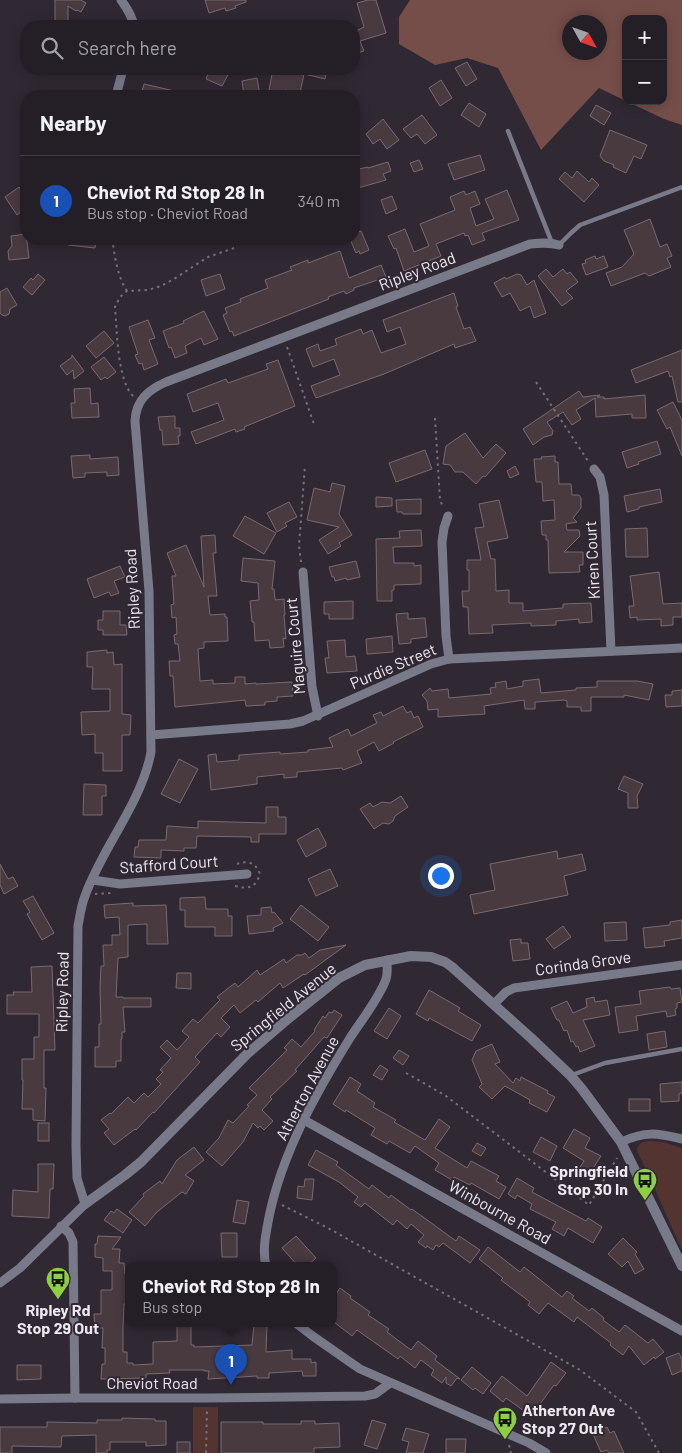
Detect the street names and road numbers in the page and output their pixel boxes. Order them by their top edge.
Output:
street label: Ripley Road [376,247,458,294]
street label: Kiren Court [580,520,603,600]
street label: Ripley Road [120,548,143,630]
street label: Maguire Court [281,597,308,695]
street label: Purdie Street [347,639,439,692]
street label: Stafford Court [119,851,219,876]
street label: Corinda Grove [534,946,632,979]
street label: Ripley Road [51,952,72,1032]
street label: Springfield Avenue [226,958,339,1055]
street label: Atherton Avenue [271,1032,342,1143]
street label: Winbourne Road [446,1176,555,1248]
street label: Cheviot Road [106,1373,198,1392]

